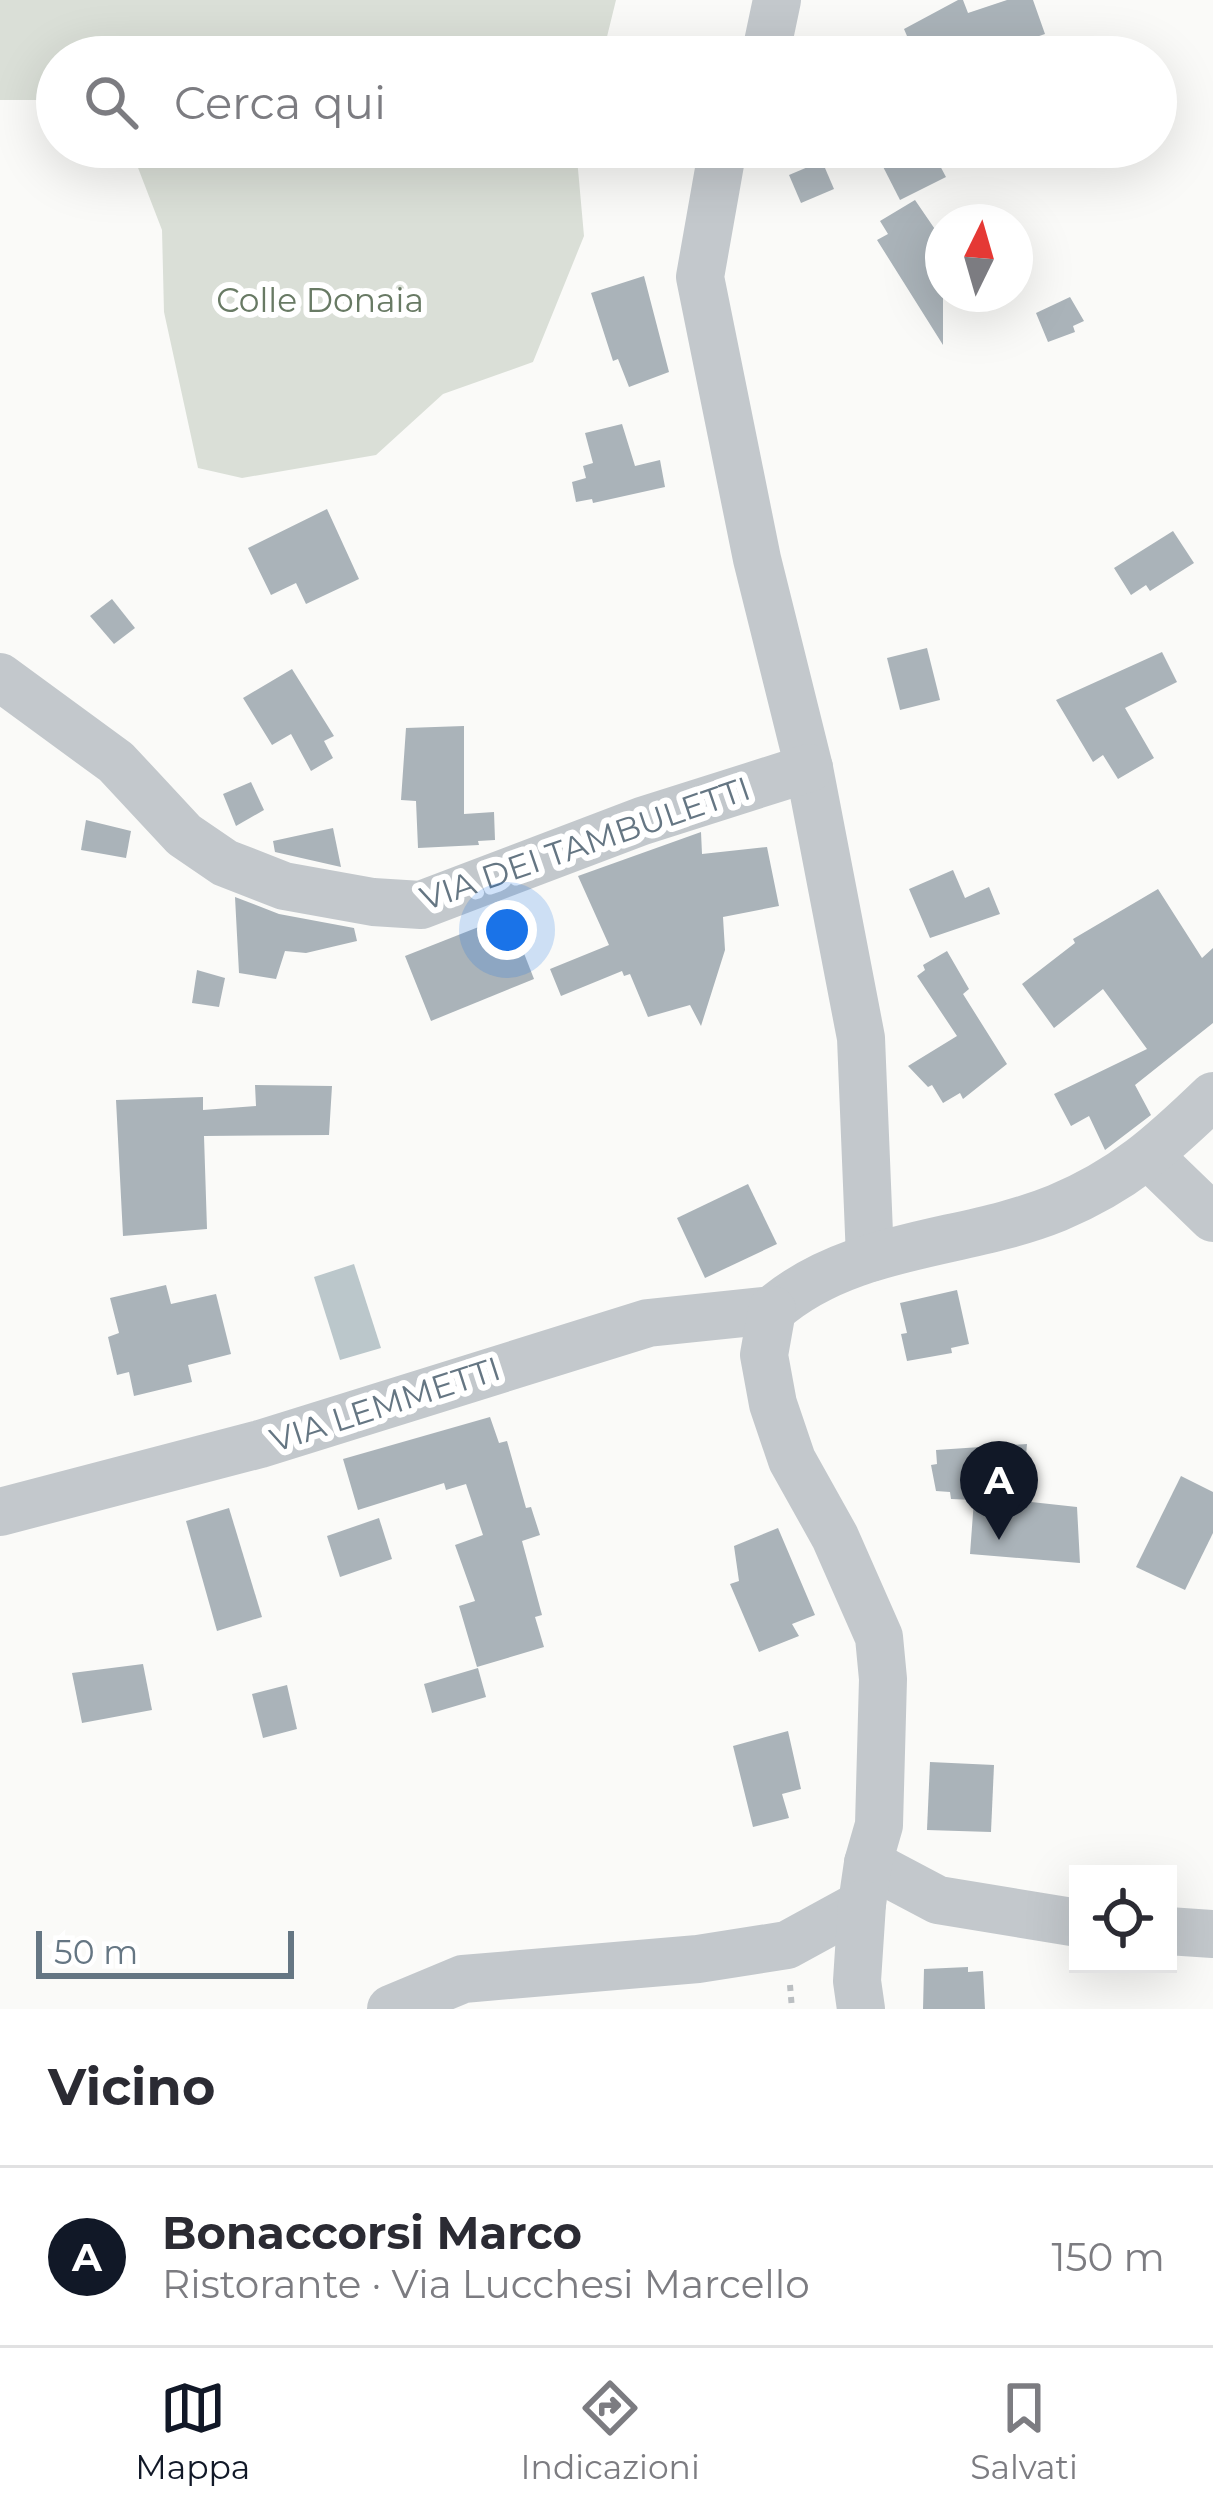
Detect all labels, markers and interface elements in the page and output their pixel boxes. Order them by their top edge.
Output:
search box [36,36,1177,168]
icon: search [78,69,144,135]
text: Cerca qui [174,75,386,130]
north arrow [925,204,1033,312]
park label: Colle Donaia [216,280,424,320]
street label: VIA DEI TAMBULETTI [415,768,755,918]
your location [477,900,537,960]
street label: VIA LEMMETTI [265,1348,505,1460]
pin: A [960,1441,1038,1540]
map controls [1069,1865,1177,1973]
button: locate [1069,1865,1177,1973]
scale bar [36,1925,294,1978]
text: 50 m [54,1932,138,1972]
text: Vicino [48,2056,215,2118]
text: Bonaccorsi Marco [162,2205,582,2260]
text: A [72,2233,102,2281]
text: 150 m [1051,2233,1165,2281]
text: Ristorante · Via Lucchesi Marcello [162,2260,810,2308]
tab: Mappa [135,2375,250,2487]
tab: Indicazioni [521,2375,700,2487]
tab: Salvati [970,2375,1078,2487]

